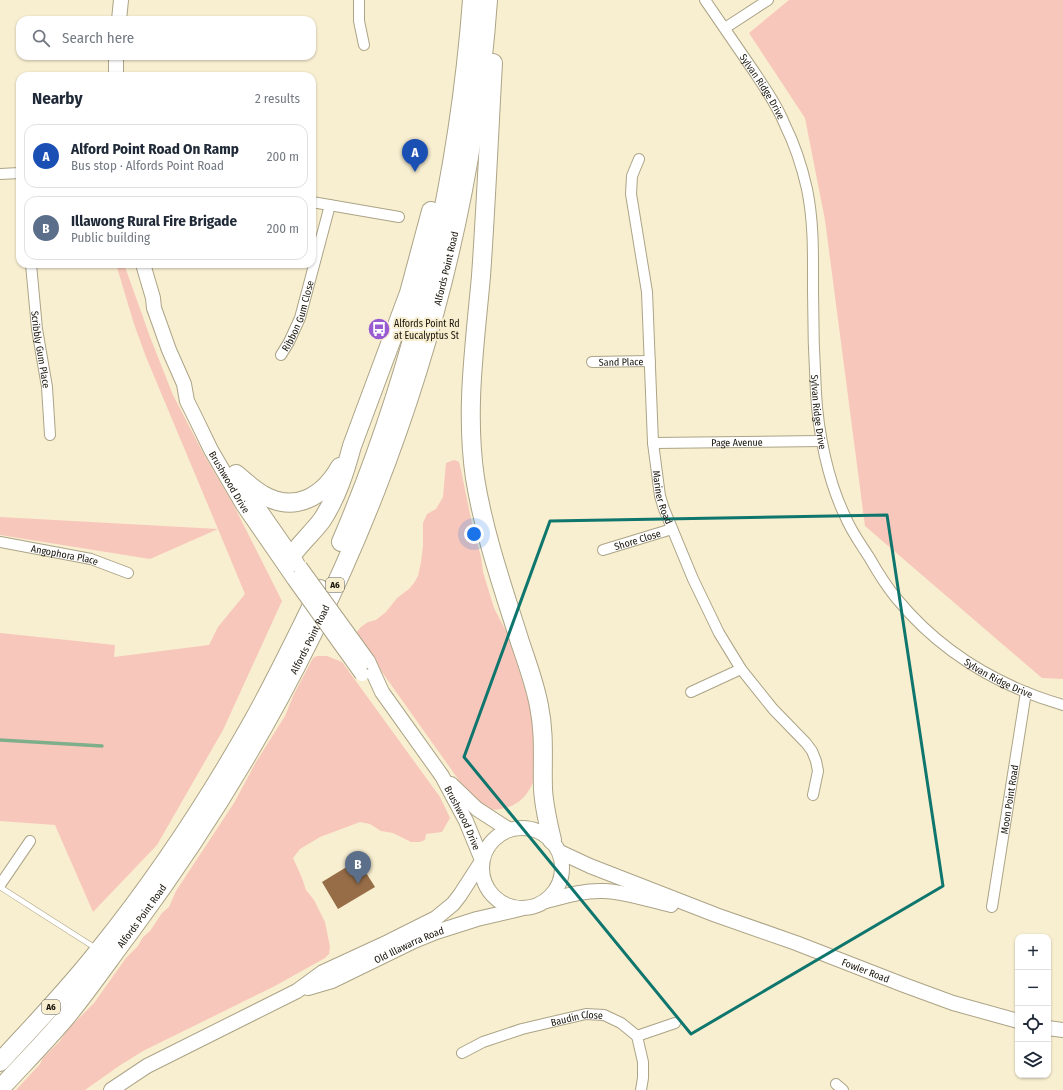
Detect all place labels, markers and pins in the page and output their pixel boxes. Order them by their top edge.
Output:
pin: A [402,139,428,172]
bus stop icon: Alfords Point Rd at Eucalyptus St [366,316,392,342]
place label: Alfords Point Rd at Eucalyptus St [394,318,460,342]
pin: B [345,851,371,884]

